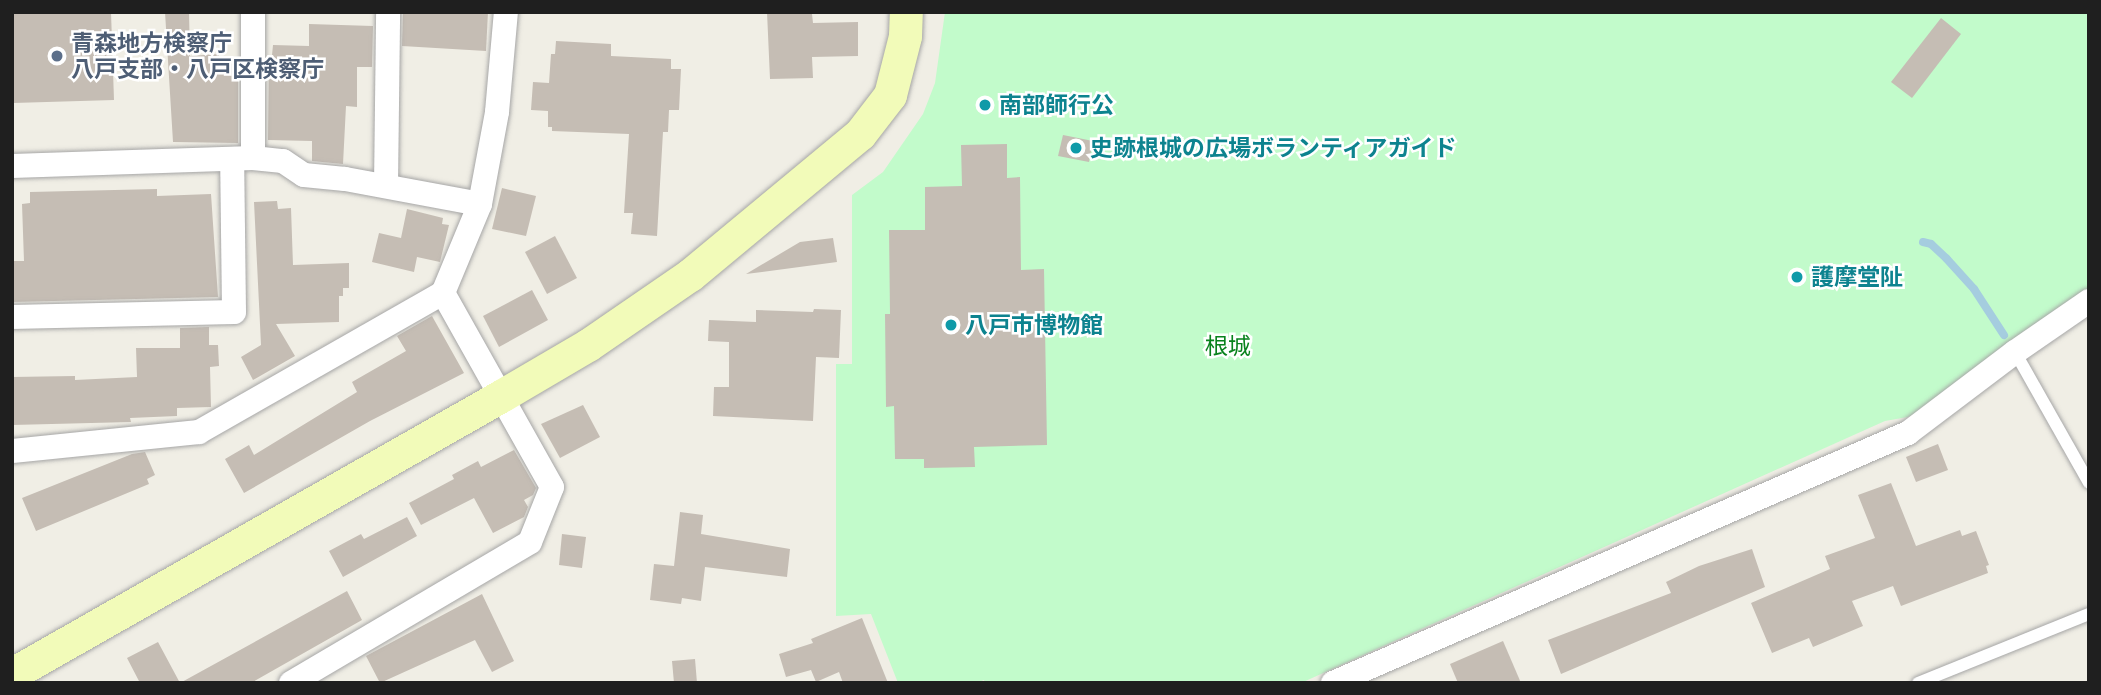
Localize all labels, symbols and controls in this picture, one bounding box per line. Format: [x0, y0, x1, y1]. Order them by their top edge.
place label: 青森地方検察庁 八戸支部・八戸区検察庁 [71, 29, 324, 83]
marker: 青森地方検察庁 八戸支部・八戸区検察庁 [49, 48, 65, 64]
place label: 南部師行公 [999, 91, 1114, 119]
marker: 南部師行公 [977, 97, 993, 113]
place label: 史跡根城の広場ボランティアガイド [1090, 134, 1458, 162]
marker: 史跡根城の広場ボランティアガイド [1068, 140, 1084, 156]
place label: 護摩堂阯 [1811, 263, 1903, 291]
marker: 護摩堂阯 [1789, 269, 1805, 285]
place label: 八戸市博物館 [965, 311, 1103, 339]
marker: 八戸市博物館 [943, 317, 959, 333]
park label: 根城 [1205, 332, 1251, 360]

